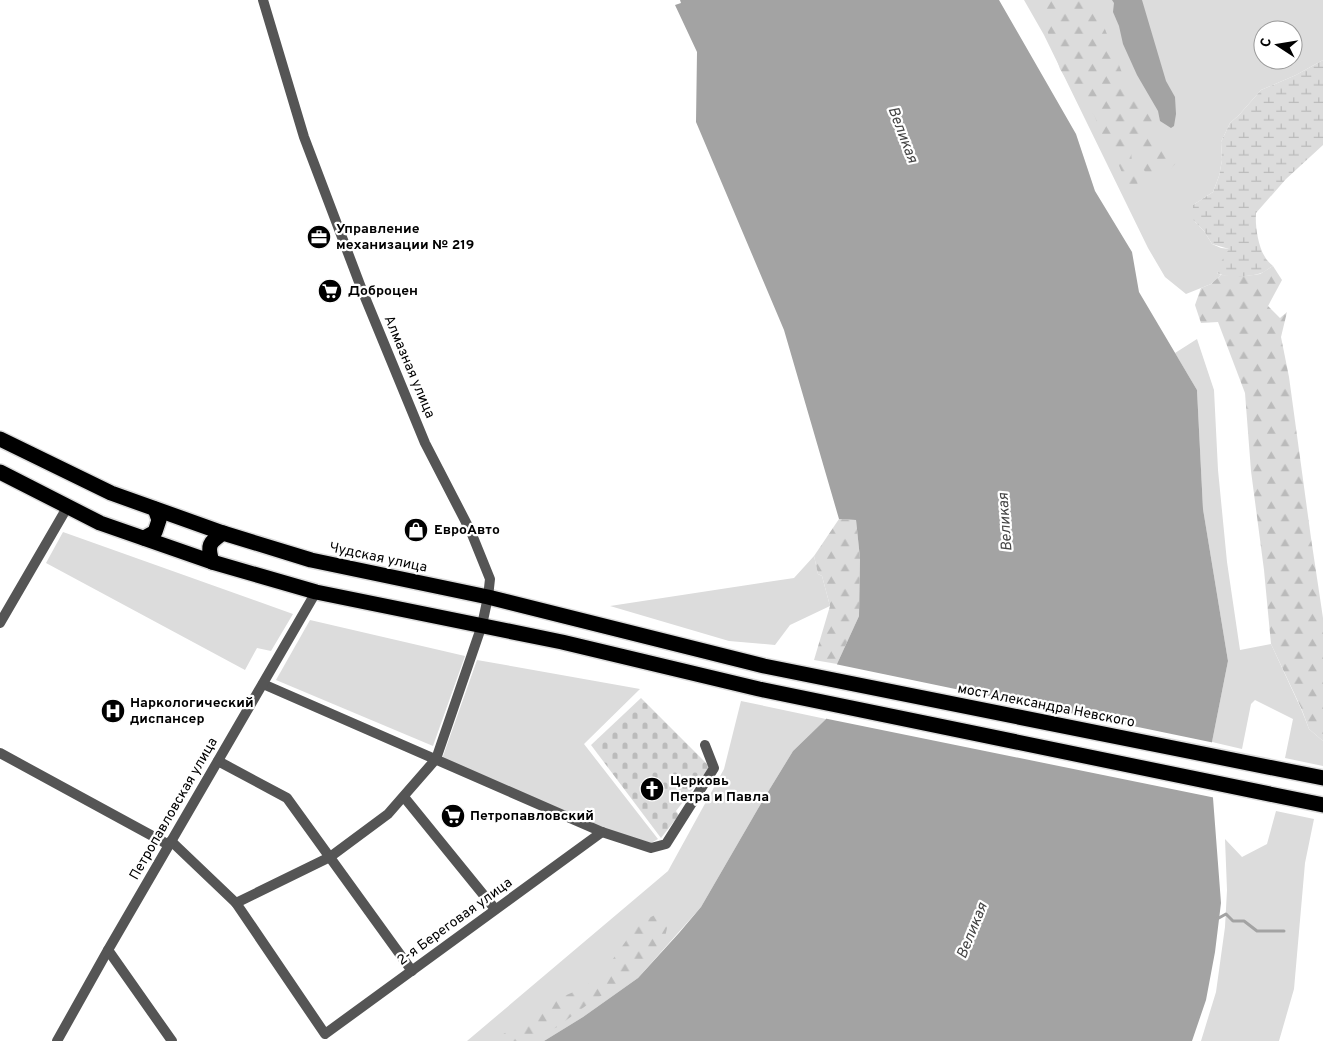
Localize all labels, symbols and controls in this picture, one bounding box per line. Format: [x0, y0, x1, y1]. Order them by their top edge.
north arrow [1253, 20, 1303, 70]
text: С [1258, 36, 1276, 49]
water label: Великая [883, 104, 921, 166]
place label: Управление механизации № 219 [336, 221, 474, 254]
office icon: Управление механизации № 219 [306, 224, 332, 250]
supermarket icon: Доброцен [317, 278, 343, 304]
place label: Доброцен [348, 283, 418, 300]
street label: Алмазная улица [380, 313, 438, 421]
water label: Великая [994, 492, 1018, 552]
shop icon: ЕвроАвто [403, 517, 429, 543]
place label: ЕвроАвто [434, 522, 500, 539]
street label: Чудская улица [327, 539, 429, 577]
street label: мост Александра Невского [956, 680, 1136, 732]
place label: Наркологический диспансер [130, 695, 254, 728]
hospital icon: Наркологический диспансер [100, 698, 126, 724]
street label: Петропавловская улица [126, 735, 222, 883]
place label: Церковь Петра и Павла [670, 773, 769, 806]
church icon: Церковь Петра и Павла [639, 776, 665, 802]
supermarket icon: Петропавловский [440, 803, 466, 829]
place label: Петропавловский [470, 808, 594, 825]
street label: 2-я Береговая улица [394, 875, 516, 969]
water label: Великая [953, 900, 993, 962]

